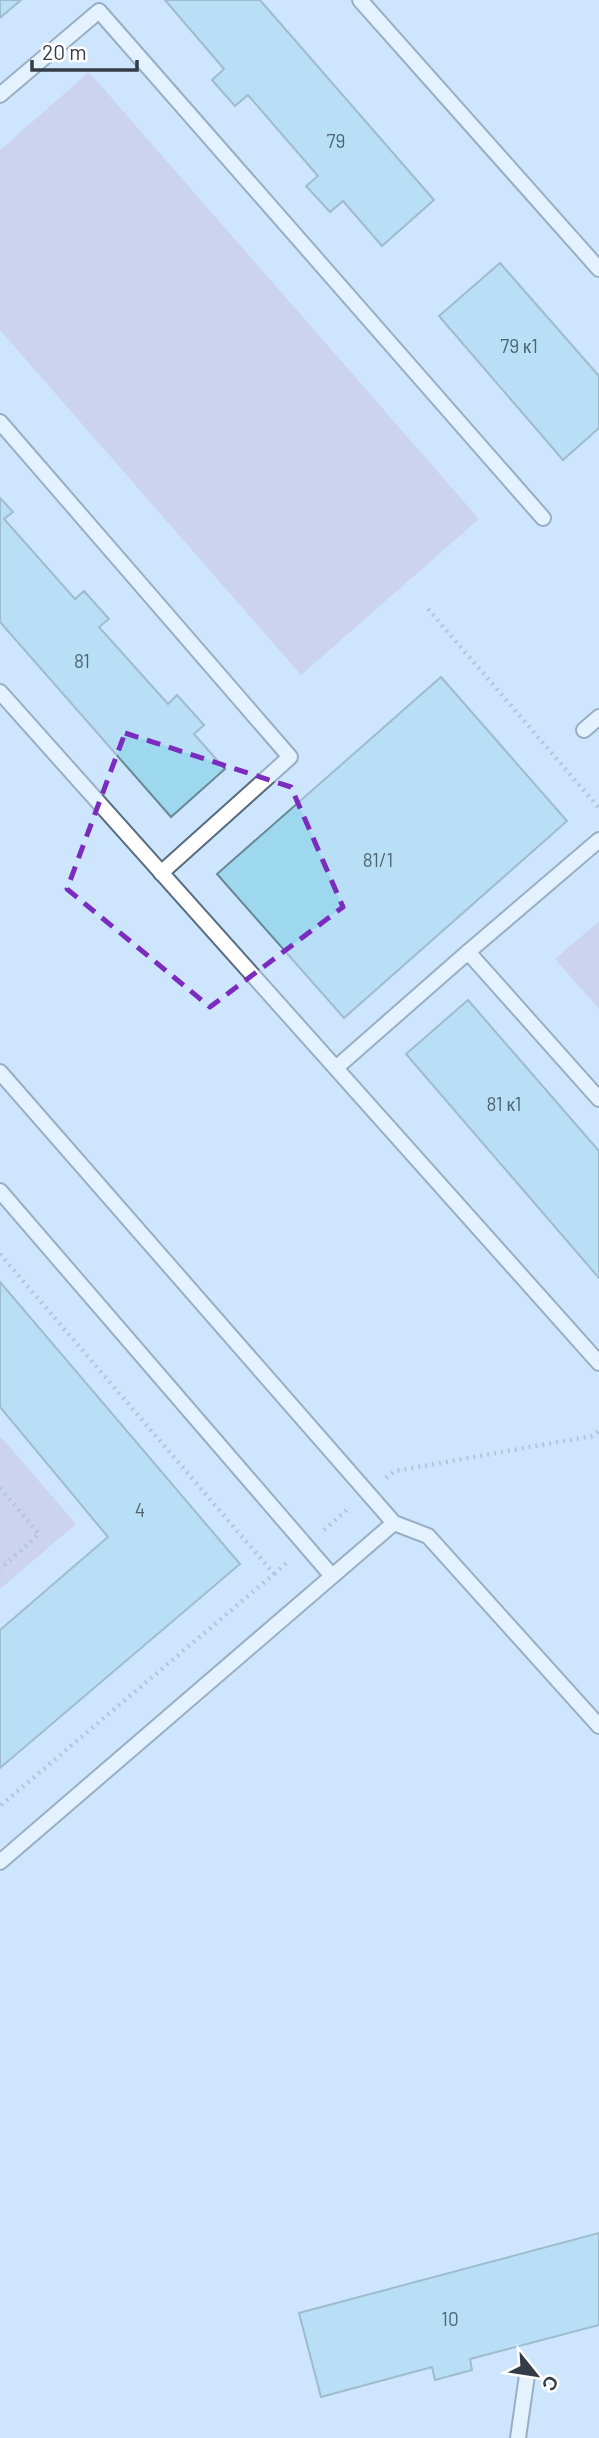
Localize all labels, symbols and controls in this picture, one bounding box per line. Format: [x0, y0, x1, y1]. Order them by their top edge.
scale bar [32, 28, 136, 72]
text: 20 m [42, 39, 87, 64]
house number: 79 [327, 129, 345, 152]
house number: 79 к1 [500, 334, 538, 357]
house number: 81 [74, 649, 90, 672]
house number: 81/1 [363, 848, 393, 871]
house number: 81 к1 [487, 1092, 521, 1115]
house number: 4 [135, 1498, 145, 1521]
house number: 10 [441, 2307, 459, 2330]
north arrow [501, 2340, 571, 2410]
text: С [538, 2372, 565, 2396]

